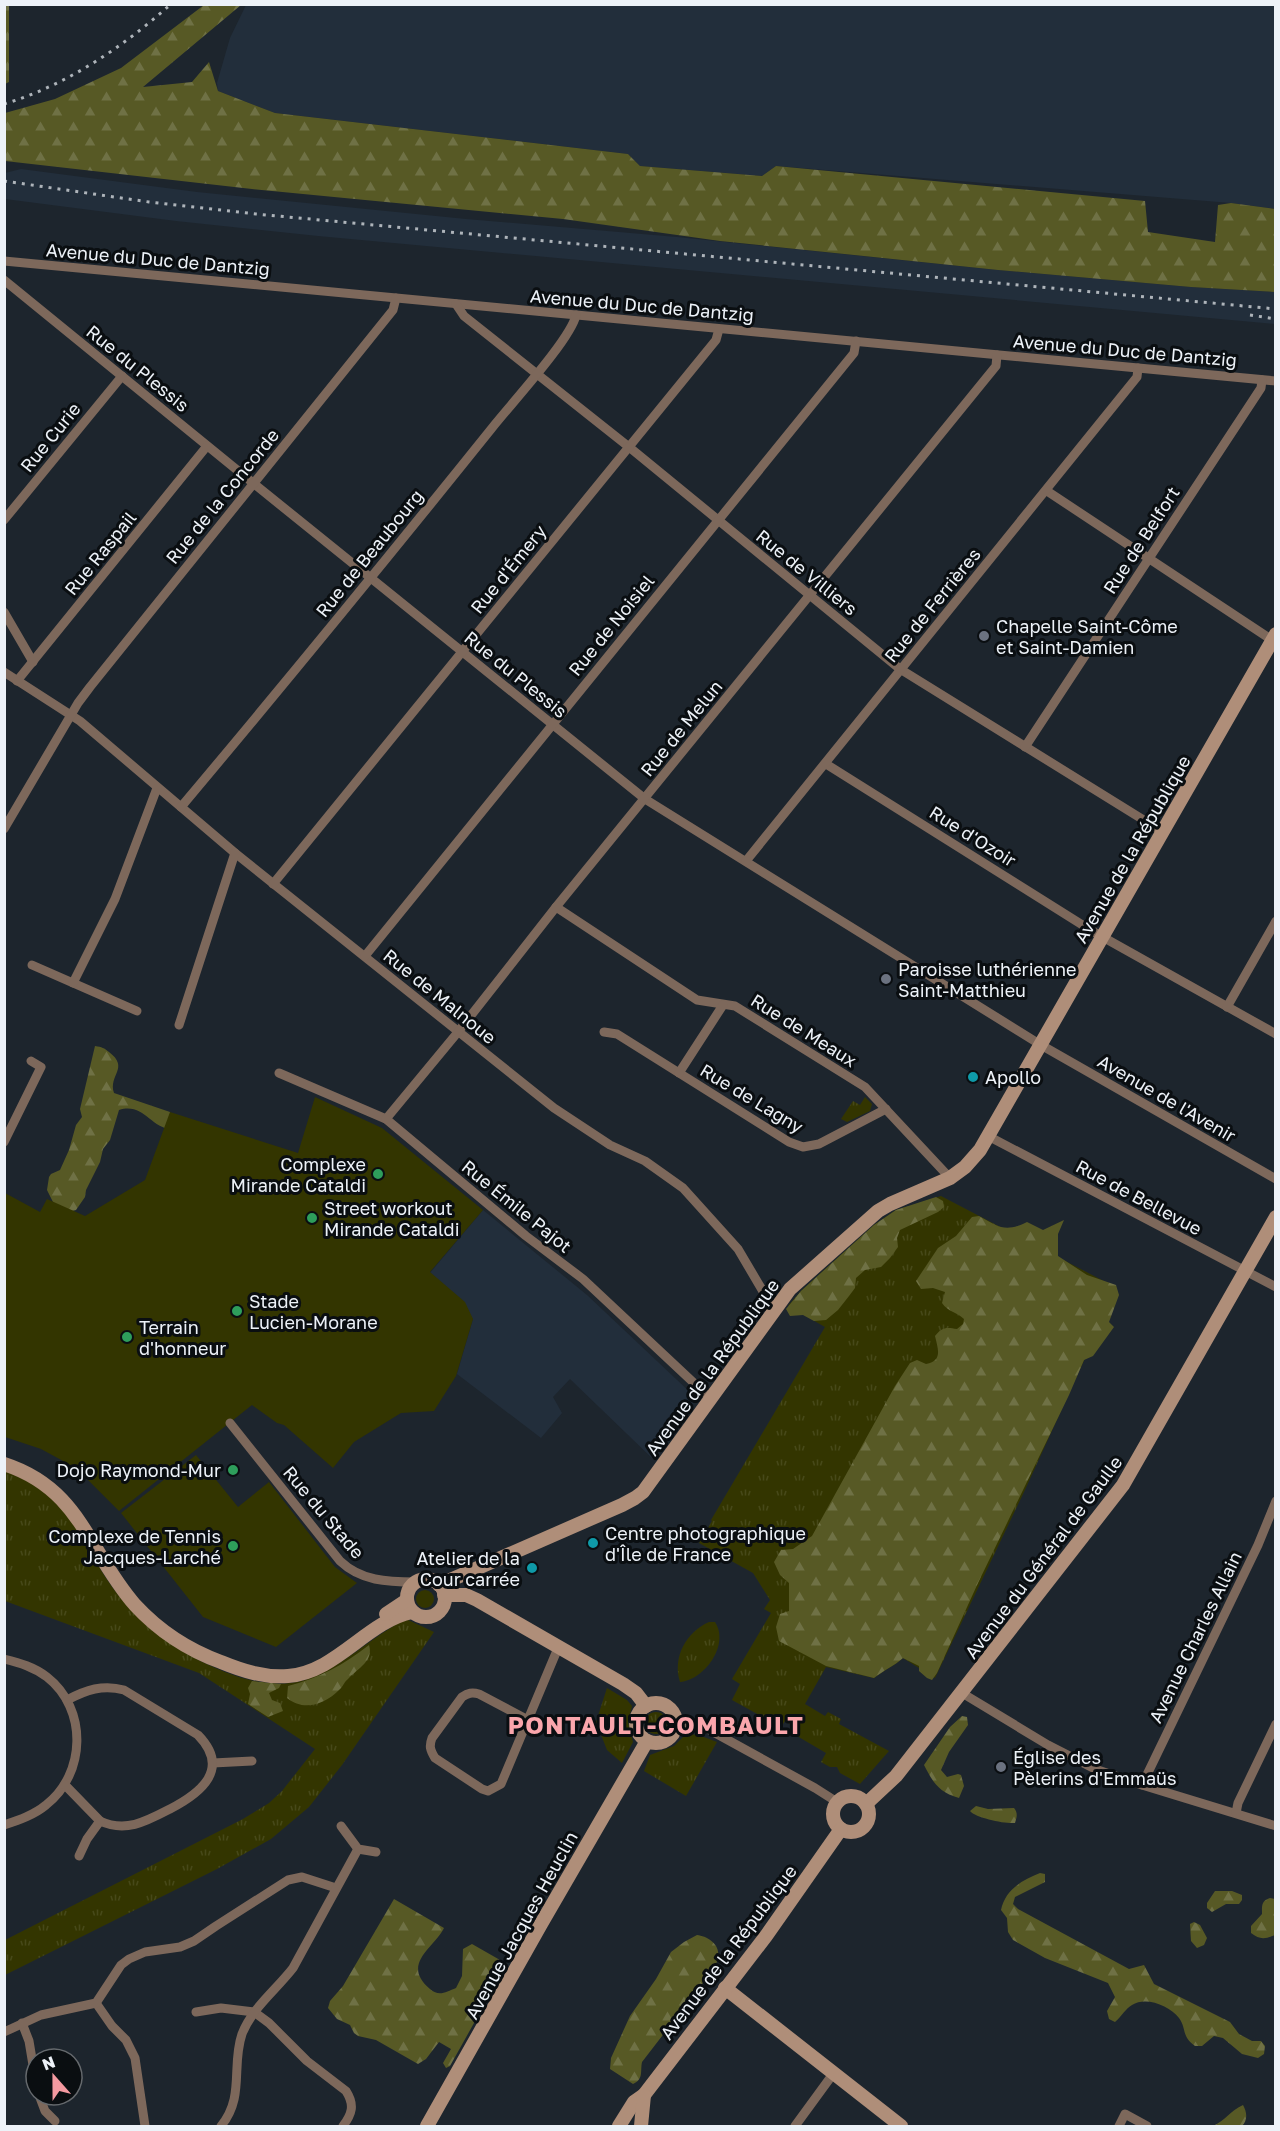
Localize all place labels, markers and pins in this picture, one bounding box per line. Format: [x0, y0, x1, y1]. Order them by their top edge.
place label: Chapelle Saint-Côme et Saint-Damien [996, 615, 1178, 658]
marker: Chapelle Saint-Côme et Saint-Damien [977, 629, 991, 643]
place label: Paroisse luthérienne Saint-Matthieu [898, 958, 1077, 1001]
marker: Paroisse luthérienne Saint-Matthieu [879, 972, 893, 986]
place label: Apollo [985, 1066, 1041, 1088]
marker: Apollo [966, 1070, 980, 1084]
place label: Complexe Mirande Cataldi [231, 1153, 366, 1196]
marker: Complexe Mirande Cataldi [371, 1167, 385, 1181]
place label: Street workout Mirande Cataldi [324, 1197, 459, 1240]
marker: Street workout Mirande Cataldi [305, 1211, 319, 1225]
place label: Stade Lucien-Morane [249, 1290, 378, 1333]
marker: Stade Lucien-Morane [230, 1304, 244, 1318]
place label: Terrain d'honneur [139, 1316, 226, 1359]
marker: Terrain d'honneur [120, 1330, 134, 1344]
place label: Dojo Raymond-Mur [56, 1459, 221, 1481]
marker: Dojo Raymond-Mur [226, 1463, 240, 1477]
place label: Centre photographique d'Île de France [605, 1522, 806, 1565]
place label: Complexe de Tennis Jacques-Larché [48, 1525, 221, 1568]
marker: Centre photographique d'Île de France [586, 1536, 600, 1550]
marker: Complexe de Tennis Jacques-Larché [226, 1539, 240, 1553]
place label: Atelier de la Cour carrée [417, 1547, 520, 1590]
marker: Atelier de la Cour carrée [525, 1561, 539, 1575]
place label: Église des Pèlerins d'Emmaüs [1013, 1746, 1177, 1789]
marker: Église des Pèlerins d'Emmaüs [994, 1760, 1008, 1774]

